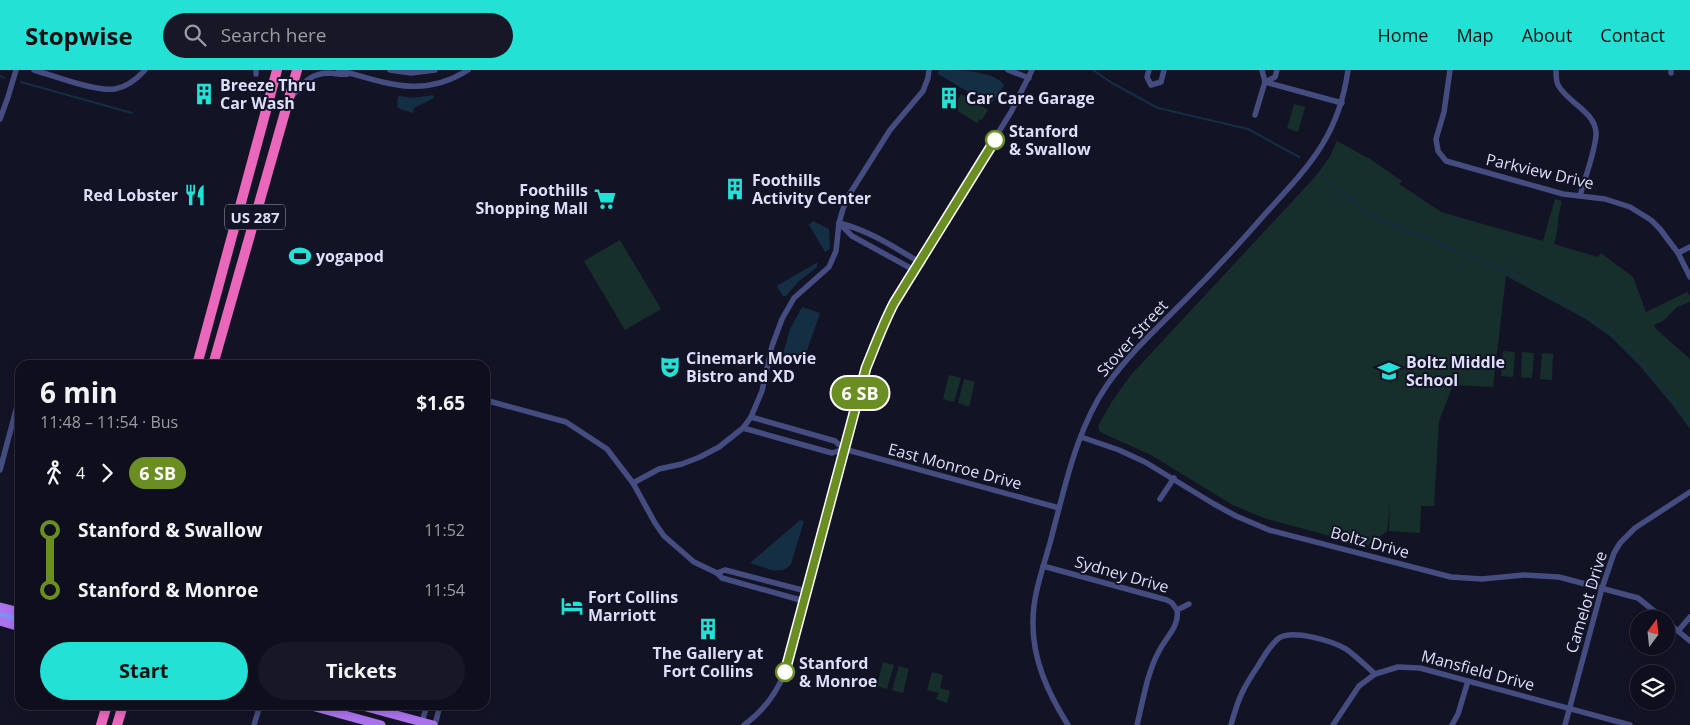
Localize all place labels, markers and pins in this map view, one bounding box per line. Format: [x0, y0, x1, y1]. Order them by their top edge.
place label: Breeze Thru Car Wash [220, 74, 316, 114]
building icon: Breeze Thru Car Wash [191, 81, 217, 107]
building icon: Car Care Garage [936, 85, 962, 111]
place label: Car Care Garage [966, 87, 1095, 109]
place label: Stanford & Swallow [1009, 120, 1091, 160]
marker: Stanford & Swallow [985, 130, 1005, 150]
place label: Foothills Activity Center [752, 169, 871, 209]
building icon: Foothills Activity Center [722, 176, 748, 202]
place label: Foothills Shopping Mall [475, 179, 588, 219]
restaurant icon: Red Lobster [182, 182, 208, 208]
place label: Red Lobster [83, 184, 178, 206]
supermarket icon: Foothills Shopping Mall [592, 186, 618, 212]
sports icon: yogapod [287, 243, 313, 269]
place label: yogapod [316, 245, 384, 267]
place label: Cinemark Movie Bistro and XD [686, 347, 816, 387]
place label: Boltz Middle School [1406, 351, 1505, 391]
theatre icon: Cinemark Movie Bistro and XD [657, 354, 683, 380]
school or university icon: Boltz Middle School [1376, 358, 1402, 384]
place label: Fort Collins Marriott [588, 586, 678, 626]
hotel icon: Fort Collins Marriott [559, 593, 585, 619]
building icon: The Gallery at Fort Collins [695, 616, 721, 642]
place label: The Gallery at Fort Collins [653, 642, 764, 682]
place label: Stanford & Monroe [799, 652, 877, 692]
marker: Stanford & Monroe [775, 662, 795, 682]

